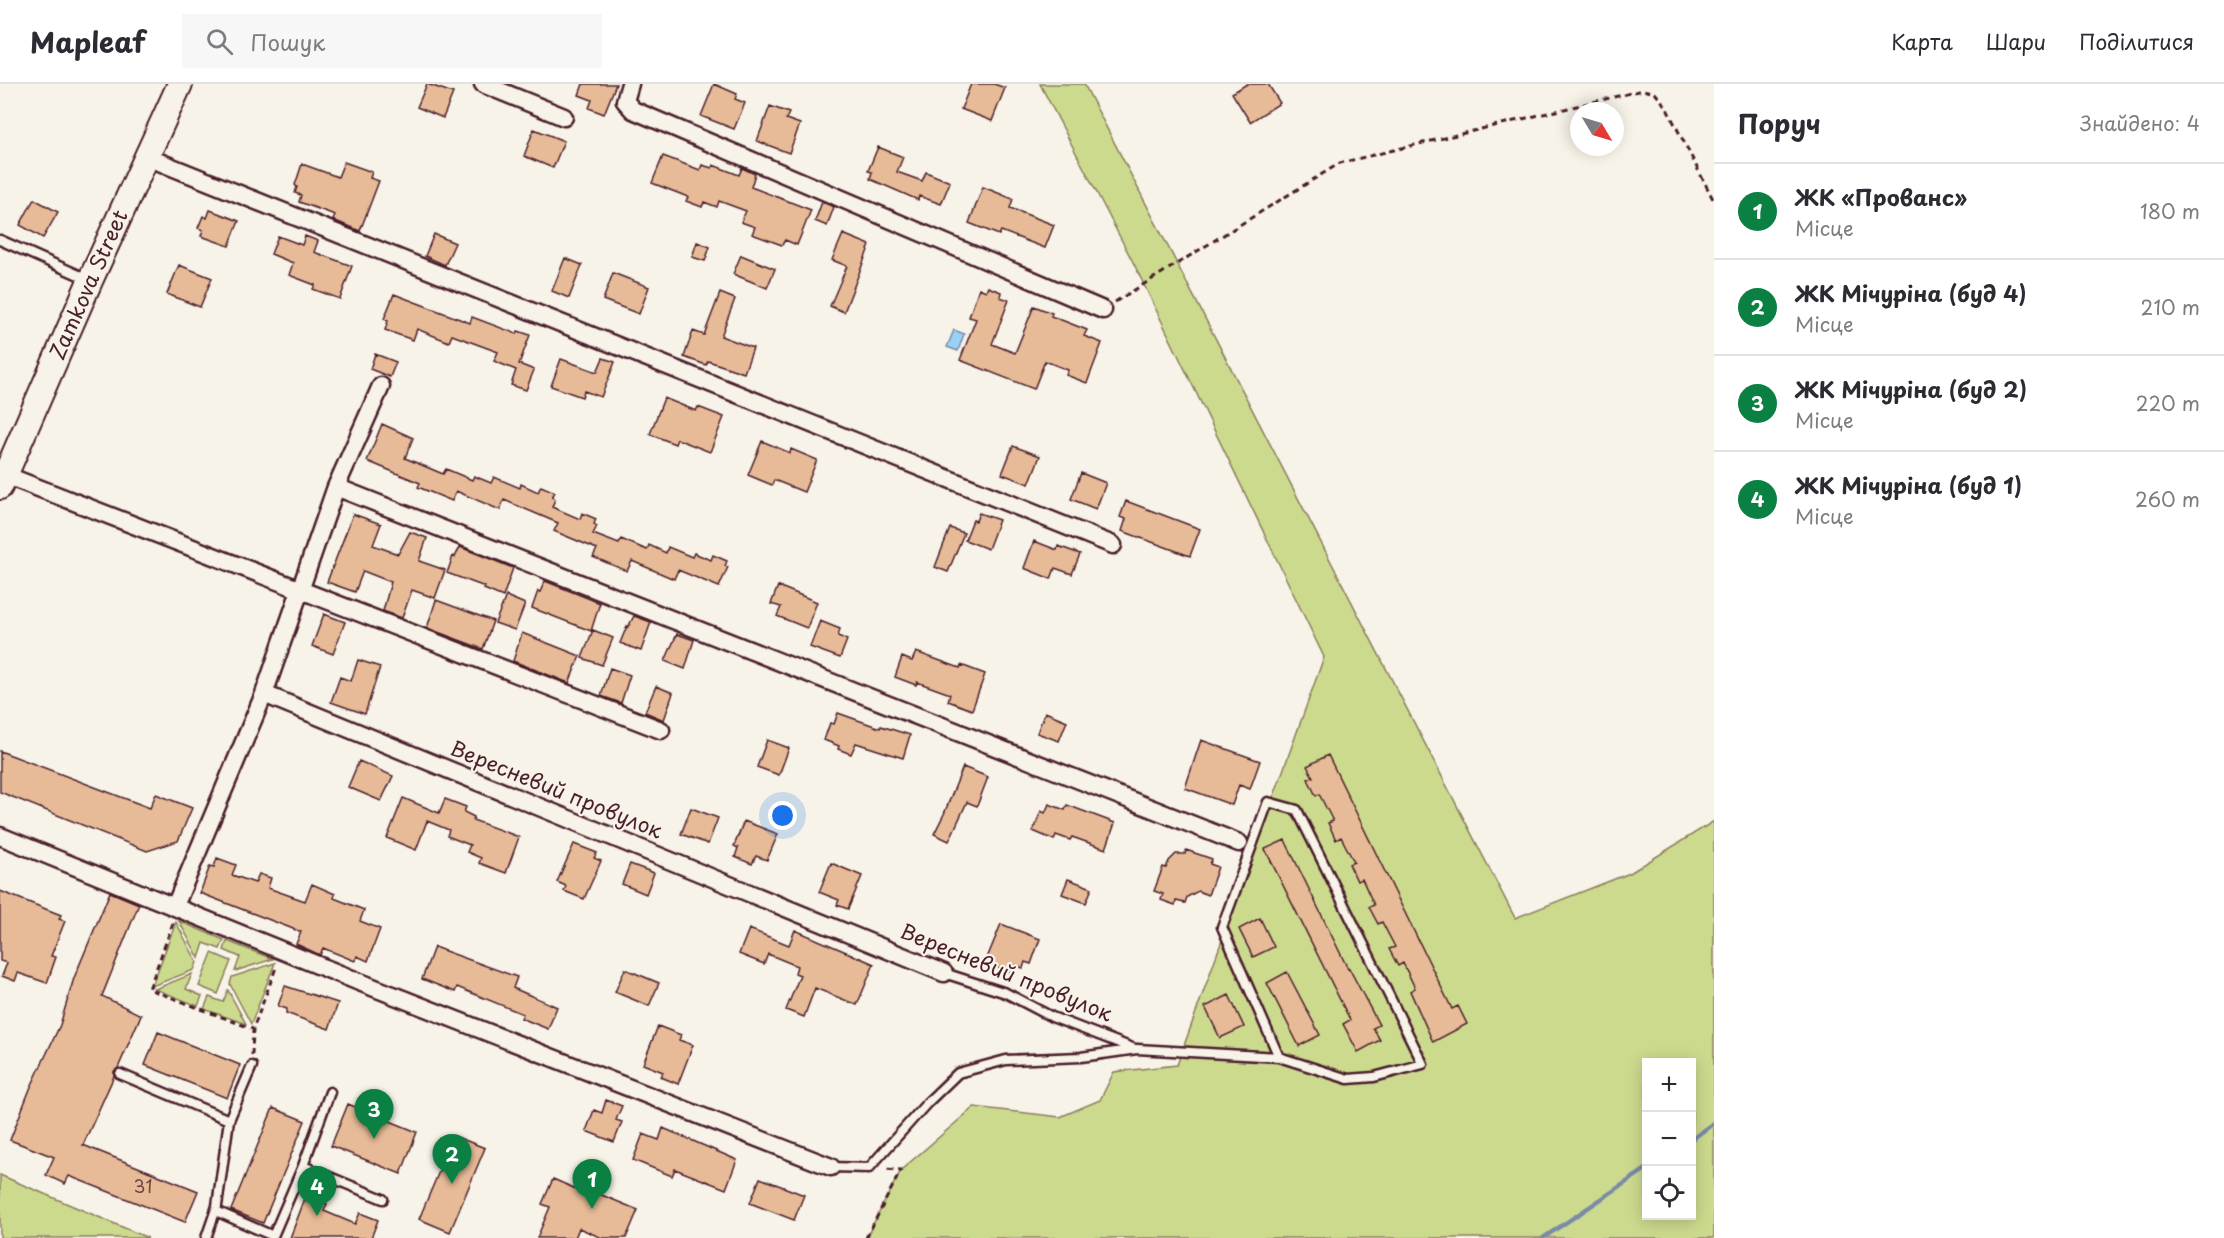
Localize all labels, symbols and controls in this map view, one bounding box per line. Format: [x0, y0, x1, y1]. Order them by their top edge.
search box [182, 14, 602, 68]
text: Mapleaf [30, 20, 146, 63]
icon: search [203, 25, 236, 58]
text: Пошук [251, 25, 325, 58]
text: Карта [1891, 25, 1953, 57]
text: Шари [1986, 25, 2046, 57]
text: Поділитися [2079, 25, 2194, 57]
north arrow [1570, 102, 1624, 156]
text: Поруч [1738, 104, 1821, 143]
text: Знайдено: 4 [2080, 108, 2200, 138]
text: ЖК «Прованс» [1795, 180, 1967, 213]
text: 1 [1753, 196, 1762, 226]
text: 180 m [2140, 196, 2200, 226]
street label: Zamkova Street [40, 204, 135, 364]
text: Місце [1795, 213, 1854, 243]
text: ЖК Мічуріна (буд 4) [1795, 276, 2027, 309]
text: 2 [1750, 292, 1765, 322]
text: 210 m [2141, 292, 2200, 322]
text: Місце [1795, 309, 1854, 339]
text: ЖК Мічуріна (буд 2) [1795, 372, 2027, 405]
text: 3 [1751, 388, 1764, 418]
text: 220 m [2136, 388, 2200, 418]
text: Місце [1795, 405, 1854, 435]
text: ЖК Мічуріна (буд 1) [1795, 468, 2022, 501]
text: 4 [1751, 484, 1764, 514]
text: 260 m [2135, 484, 2200, 514]
text: Місце [1795, 501, 1854, 531]
street label: Вересневий провулок [446, 731, 668, 846]
your location [768, 801, 797, 830]
street label: Вересневий провулок [896, 914, 1118, 1029]
map controls [1642, 1058, 1696, 1220]
button: + [1642, 1058, 1696, 1112]
pin: 3 [354, 1090, 394, 1139]
button: − [1642, 1112, 1696, 1166]
pin: 2 [432, 1134, 472, 1184]
pin: 1 [572, 1160, 612, 1209]
pin: 4 [298, 1166, 336, 1216]
button: locate [1642, 1166, 1696, 1220]
house number: 31 [134, 1172, 152, 1199]

